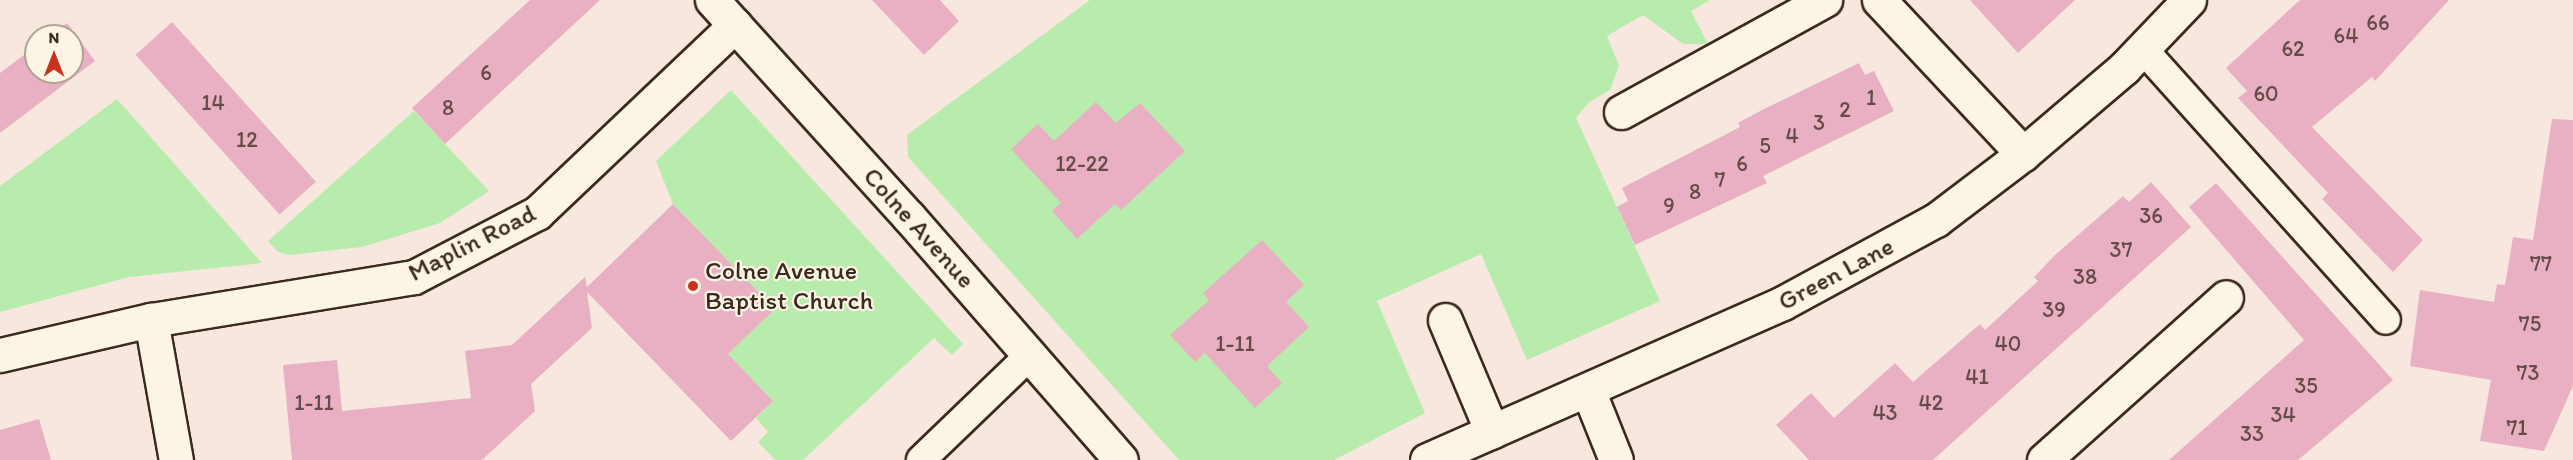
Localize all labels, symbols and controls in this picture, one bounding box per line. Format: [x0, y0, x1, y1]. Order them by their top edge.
house number: 66 [2366, 10, 2390, 36]
house number: 64 [2334, 23, 2358, 49]
north arrow [24, 24, 84, 84]
text: N [49, 28, 59, 47]
house number: 62 [2281, 36, 2305, 62]
house number: 6 [480, 60, 492, 86]
house number: 60 [2253, 81, 2279, 107]
house number: 1 [1866, 85, 1876, 111]
house number: 14 [201, 90, 225, 116]
house number: 8 [442, 95, 454, 121]
house number: 2 [1839, 97, 1851, 123]
house number: 3 [1813, 110, 1825, 136]
house number: 4 [1785, 123, 1799, 149]
house number: 12 [236, 127, 258, 153]
house number: 5 [1759, 133, 1771, 159]
house number: 12-22 [1055, 151, 1109, 177]
house number: 6 [1736, 151, 1748, 177]
street label: Colne Avenue [857, 162, 981, 294]
house number: 7 [1715, 167, 1725, 193]
house number: 8 [1689, 179, 1701, 205]
house number: 9 [1663, 193, 1675, 219]
street label: Maplin Road [403, 198, 541, 288]
house number: 36 [2139, 203, 2163, 229]
street label: Green Lane [1773, 231, 1899, 317]
house number: 37 [2110, 237, 2132, 263]
house number: 77 [2530, 251, 2552, 277]
place label: Colne Avenue Baptist Church [705, 255, 874, 316]
house number: 38 [2073, 264, 2097, 290]
marker: Colne Avenue Baptist Church [686, 279, 700, 293]
house number: 39 [2042, 297, 2066, 323]
house number: 75 [2519, 311, 2541, 337]
house number: 1-11 [1215, 331, 1255, 357]
house number: 40 [1995, 331, 2021, 357]
house number: 73 [2517, 360, 2539, 386]
house number: 41 [1965, 364, 1989, 390]
house number: 35 [2294, 373, 2318, 399]
house number: 1-11 [294, 390, 334, 416]
house number: 42 [1919, 390, 1943, 416]
house number: 43 [1872, 400, 1898, 426]
house number: 34 [2270, 402, 2296, 428]
house number: 71 [2506, 415, 2528, 441]
house number: 33 [2240, 421, 2264, 447]

